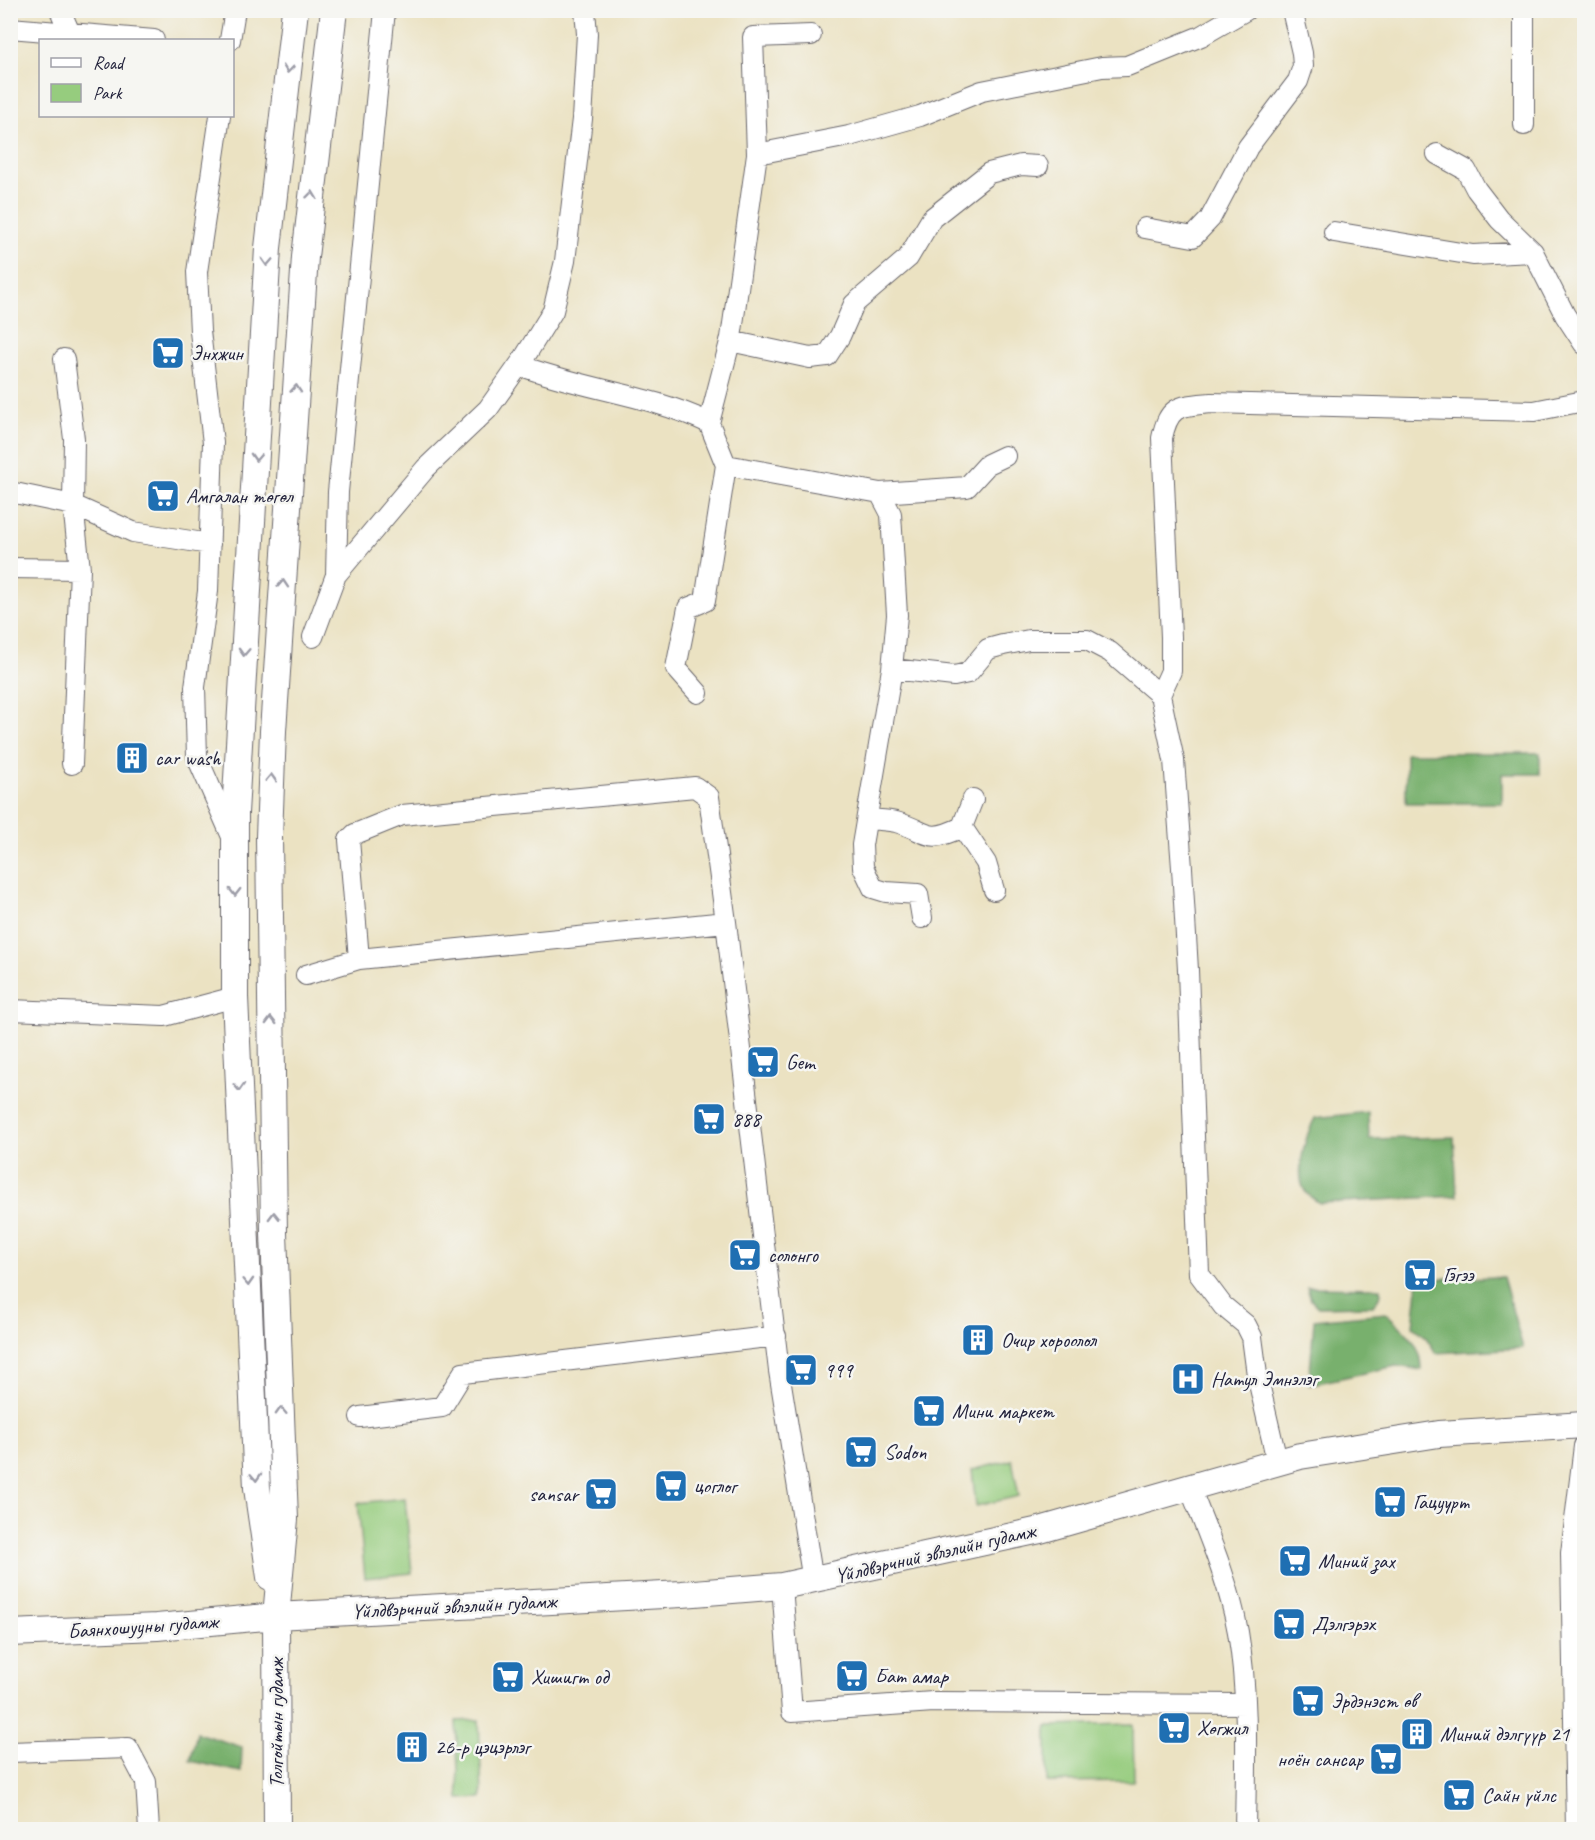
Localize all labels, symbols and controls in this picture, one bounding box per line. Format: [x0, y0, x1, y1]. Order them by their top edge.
legend [39, 39, 234, 117]
text: Road [93, 52, 126, 74]
one-way arrow [283, 64, 295, 73]
text: Park [93, 82, 123, 104]
one-way arrow [306, 190, 318, 199]
one-way arrow [261, 258, 274, 267]
supermarket icon: Энхжин [150, 335, 186, 371]
place label: Энхжин [191, 340, 244, 366]
one-way arrow [290, 385, 303, 394]
one-way arrow [249, 453, 262, 462]
supermarket icon: Амгалан төгөл [145, 478, 181, 514]
place label: Амгалан төгөл [186, 483, 294, 509]
one-way arrow [276, 579, 289, 588]
one-way arrow [238, 647, 251, 656]
building icon: car wash [114, 740, 150, 776]
place label: car wash [155, 745, 222, 771]
one-way arrow [265, 774, 278, 783]
one-way arrow [229, 888, 241, 897]
one-way arrow [264, 1016, 277, 1025]
supermarket icon: Gem [745, 1044, 781, 1080]
place label: Gem [786, 1049, 817, 1075]
one-way arrow [233, 1083, 245, 1092]
supermarket icon: 888 [691, 1101, 727, 1137]
place label: 888 [732, 1106, 763, 1132]
one-way arrow [267, 1211, 280, 1220]
supermarket icon: солонго [727, 1237, 763, 1273]
place label: солонго [768, 1242, 819, 1268]
supermarket icon: Гэгээ [1402, 1257, 1438, 1293]
place label: Гэгээ [1443, 1262, 1475, 1288]
one-way arrow [241, 1277, 254, 1286]
building icon: Очир хороолол [960, 1322, 996, 1358]
place label: Очир хороолол [1001, 1327, 1098, 1353]
supermarket icon: 999 [783, 1352, 819, 1388]
place label: 999 [824, 1357, 854, 1383]
hospital icon: Натул Эмнэлэг [1170, 1361, 1206, 1397]
place label: Натул Эмнэлэг [1211, 1366, 1320, 1392]
supermarket icon: Мини маркет [911, 1393, 947, 1429]
place label: Мини маркет [952, 1398, 1055, 1424]
one-way arrow [274, 1406, 287, 1415]
supermarket icon: Sodon [843, 1434, 879, 1470]
place label: Sodon [884, 1439, 927, 1465]
supermarket icon: цоглог [653, 1468, 689, 1504]
one-way arrow [250, 1472, 263, 1481]
place label: цоглог [694, 1473, 739, 1499]
supermarket icon: sansar [583, 1476, 619, 1512]
place label: sansar [529, 1481, 580, 1507]
supermarket icon: Гацуурт [1372, 1484, 1408, 1520]
place label: Гацуурт [1413, 1489, 1471, 1515]
street label: Үйлдвэрчний эвлэлийн гудамж [832, 1517, 1040, 1589]
supermarket icon: Миний зах [1277, 1543, 1313, 1579]
place label: Миний зах [1318, 1548, 1396, 1575]
street label: Үйлдвэрчний эвлэлийн гудамж [351, 1588, 559, 1624]
supermarket icon: Дэлгэрэх [1271, 1606, 1307, 1642]
street label: Баянхошууны гудамж [67, 1608, 221, 1644]
place label: Дэлгэрэх [1312, 1611, 1377, 1637]
street label: Толгойтын гудамж [263, 1656, 289, 1788]
supermarket icon: Бат амар [834, 1658, 870, 1694]
supermarket icon: Хишигт од [490, 1659, 526, 1695]
place label: Бат амар [875, 1663, 950, 1689]
place label: Хишигт од [531, 1664, 611, 1690]
supermarket icon: Эрдэнэст өв [1290, 1683, 1326, 1719]
place label: Эрдэнэст өв [1331, 1688, 1421, 1714]
supermarket icon: Хөгжил [1156, 1710, 1192, 1746]
place label: Хөгжил [1197, 1715, 1249, 1741]
building icon: Миний дэлгүүр 21 [1399, 1716, 1435, 1752]
place label: Миний дэлгүүр 21 [1440, 1721, 1571, 1747]
building icon: 26-р цэцэрлэг [394, 1729, 430, 1765]
place label: 26-р цэцэрлэг [435, 1734, 533, 1760]
supermarket icon: ноён сансар [1368, 1741, 1404, 1777]
place label: ноён сансар [1277, 1746, 1364, 1772]
supermarket icon: Сайн үйлс [1441, 1777, 1477, 1813]
place label: Сайн үйлс [1482, 1782, 1557, 1808]

